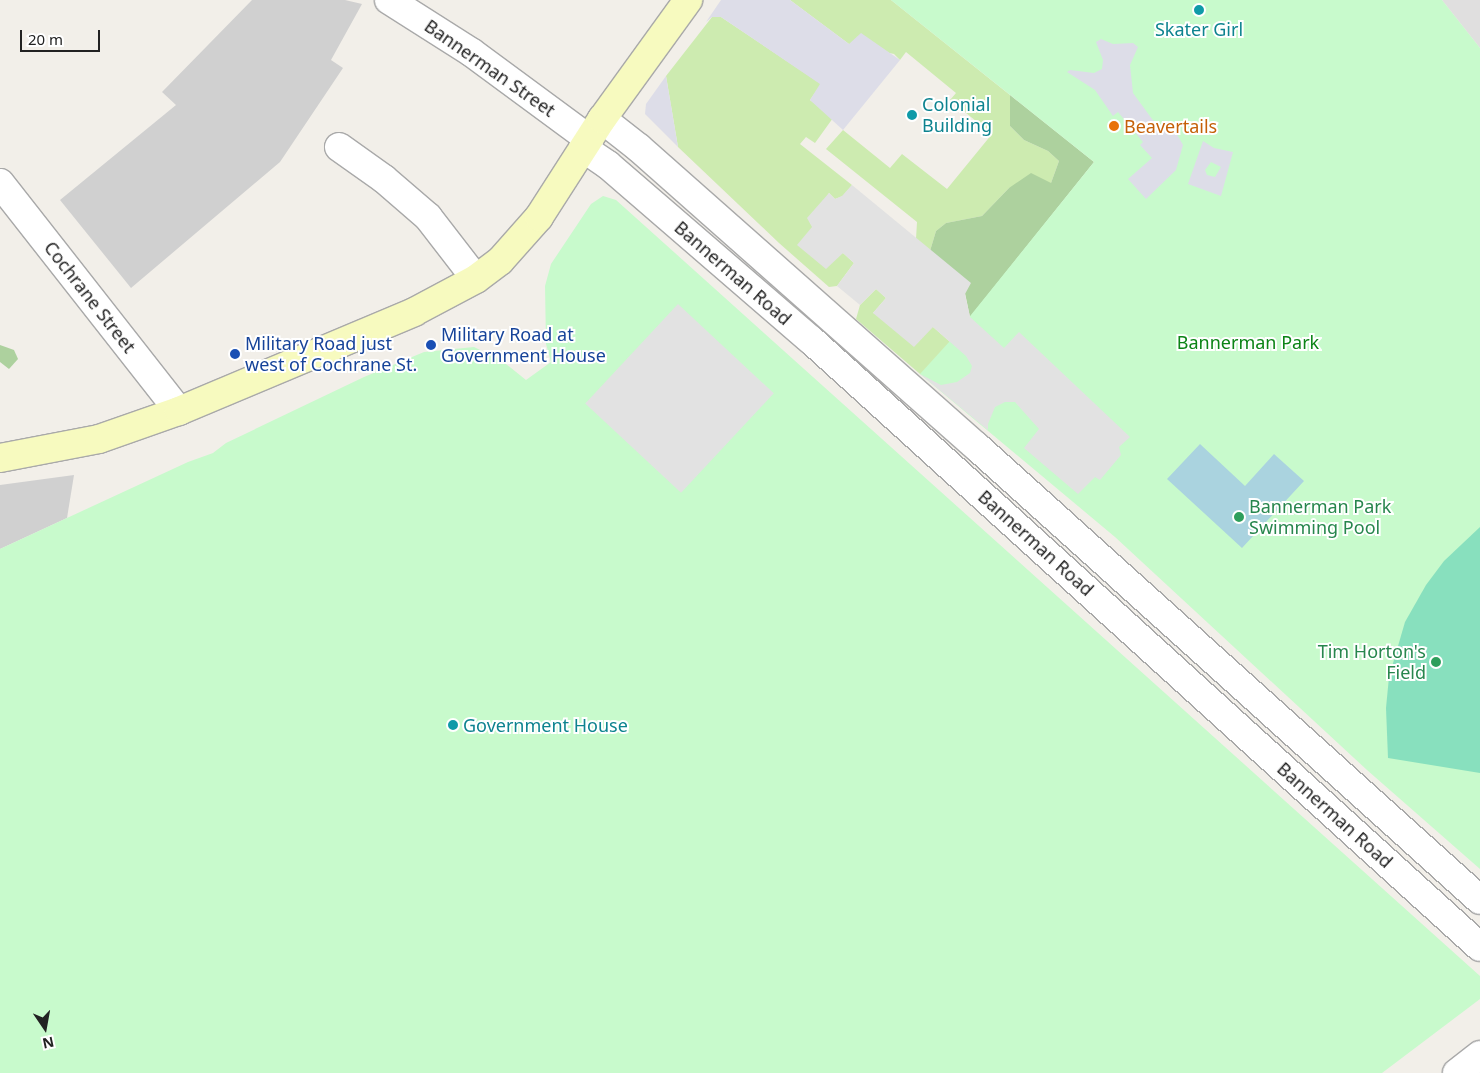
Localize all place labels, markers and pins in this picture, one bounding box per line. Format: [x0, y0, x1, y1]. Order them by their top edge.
marker: Skater Girl [1193, 4, 1205, 16]
place label: Skater Girl [1155, 18, 1243, 40]
place label: Colonial Building [922, 94, 992, 136]
marker: Colonial Building [906, 109, 918, 121]
place label: Beavertails [1124, 115, 1217, 137]
marker: Beavertails [1108, 120, 1120, 132]
place label: Military Road at Government House [441, 324, 606, 366]
place label: Military Road just west of Cochrane St. [245, 333, 417, 376]
marker: Military Road at Government House [425, 339, 437, 351]
marker: Military Road just west of Cochrane St. [229, 348, 241, 360]
place label: Bannerman Park Swimming Pool [1249, 496, 1391, 538]
marker: Bannerman Park Swimming Pool [1233, 511, 1245, 523]
place label: Tim Horton's Field [1318, 641, 1426, 684]
marker: Tim Horton's Field [1430, 656, 1442, 668]
place label: Government House [463, 714, 628, 736]
marker: Government House [447, 719, 459, 731]

